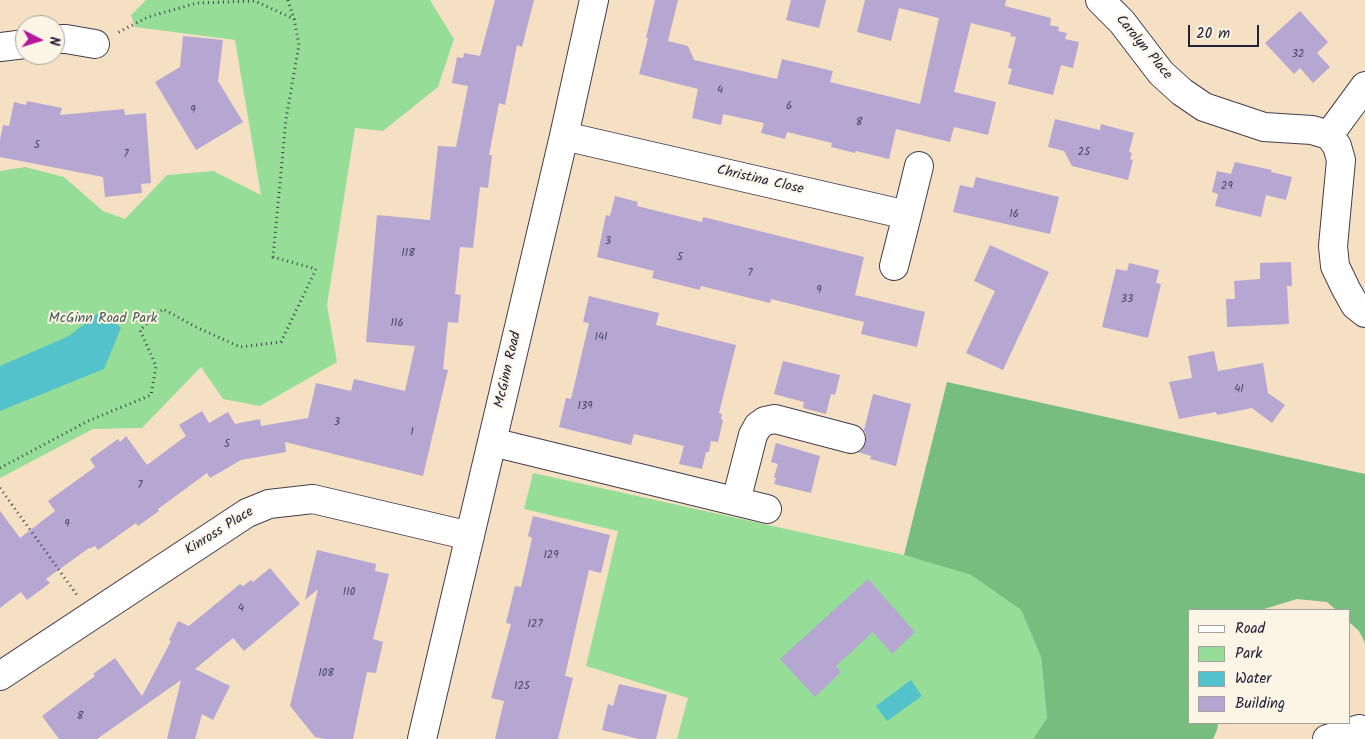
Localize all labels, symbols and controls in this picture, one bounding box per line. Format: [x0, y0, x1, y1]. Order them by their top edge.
street label: Carolyn Place [1111, 12, 1175, 84]
north arrow [15, 15, 65, 65]
scale bar [1190, 15, 1261, 47]
text: 20 m [1196, 22, 1230, 46]
text: N [43, 36, 65, 47]
house number: 32 [1292, 48, 1304, 62]
house number: 4 [717, 84, 723, 98]
house number: 6 [786, 100, 792, 114]
house number: 9 [190, 104, 196, 118]
house number: 8 [856, 116, 862, 130]
house number: 5 [34, 139, 40, 153]
house number: 25 [1078, 146, 1090, 160]
house number: 7 [123, 148, 129, 162]
street label: Christina Close [715, 163, 805, 199]
house number: 29 [1221, 180, 1233, 194]
house number: 16 [1009, 208, 1019, 222]
house number: 3 [605, 235, 611, 249]
house number: 118 [401, 247, 415, 261]
house number: 5 [677, 251, 683, 265]
house number: 7 [747, 267, 753, 281]
house number: 9 [816, 284, 822, 298]
house number: 33 [1121, 293, 1133, 307]
park label: McGinn Road Park [49, 312, 157, 328]
house number: 116 [390, 317, 404, 331]
street label: McGinn Road [492, 330, 526, 410]
house number: 141 [595, 331, 607, 345]
house number: 41 [1234, 383, 1244, 397]
house number: 139 [577, 400, 593, 414]
house number: 3 [334, 416, 340, 430]
house number: 1 [410, 426, 414, 440]
house number: 5 [224, 438, 230, 452]
house number: 7 [137, 479, 143, 493]
street label: Kinross Place [183, 504, 257, 560]
house number: 9 [64, 518, 70, 532]
house number: 129 [543, 549, 559, 563]
house number: 110 [343, 586, 355, 600]
house number: 4 [238, 602, 244, 616]
legend [1188, 609, 1350, 724]
text: Road [1235, 617, 1265, 641]
house number: 127 [528, 618, 542, 632]
text: Park [1235, 642, 1262, 666]
house number: 108 [318, 667, 334, 681]
text: Water [1235, 667, 1271, 691]
house number: 125 [514, 680, 530, 694]
text: Building [1235, 692, 1285, 716]
house number: 8 [77, 710, 83, 724]

